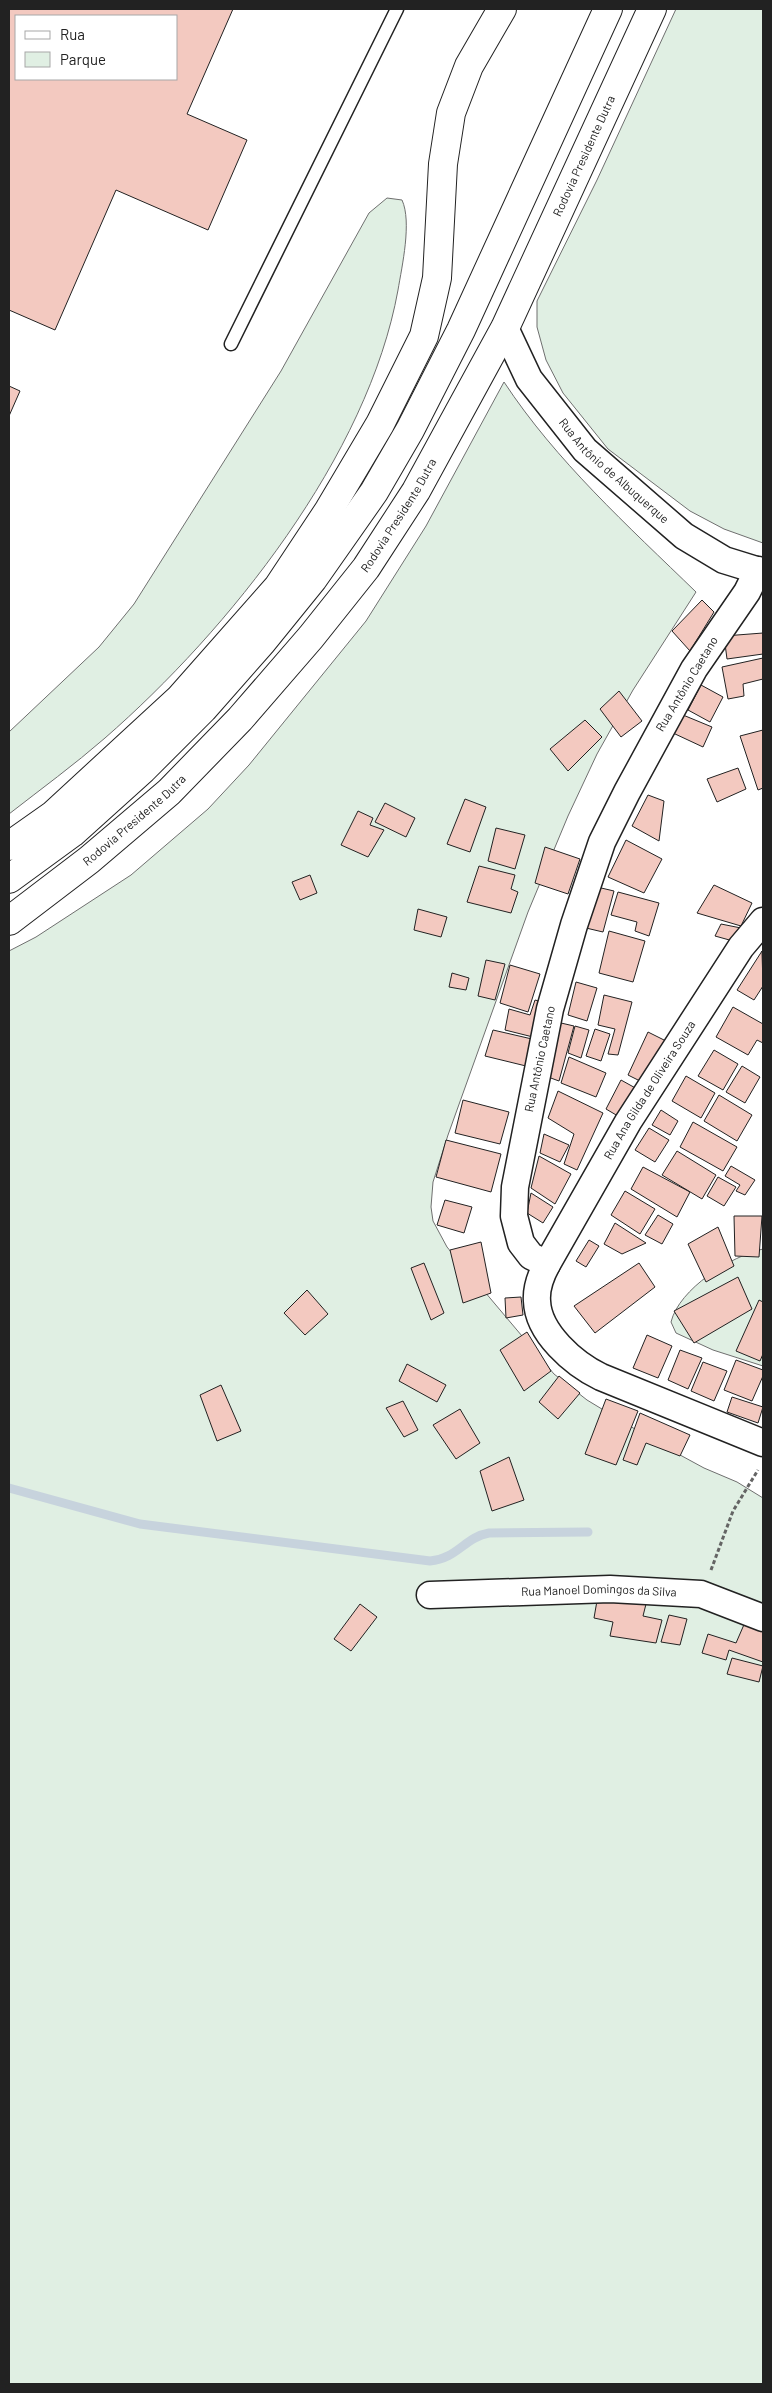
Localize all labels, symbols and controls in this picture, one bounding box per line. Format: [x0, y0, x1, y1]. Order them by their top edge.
legend [15, 15, 178, 80]
text: Rua [60, 25, 85, 43]
text: Parque [60, 50, 106, 68]
street label: Rodovia Presidente Dutra [549, 93, 617, 218]
street label: Rua Antônio de Albuquerque [557, 415, 672, 526]
street label: Rodovia Presidente Dutra [357, 456, 438, 575]
street label: Rua Antônio Caetano [652, 633, 720, 733]
street label: Rodovia Presidente Dutra [80, 771, 188, 868]
street label: Rua Antônio Caetano [521, 1004, 557, 1113]
street label: Rua Ana Gilda de Oliveira Souza [600, 1018, 698, 1161]
street label: Rua Manoel Domingos da Silva [521, 1581, 677, 1599]

